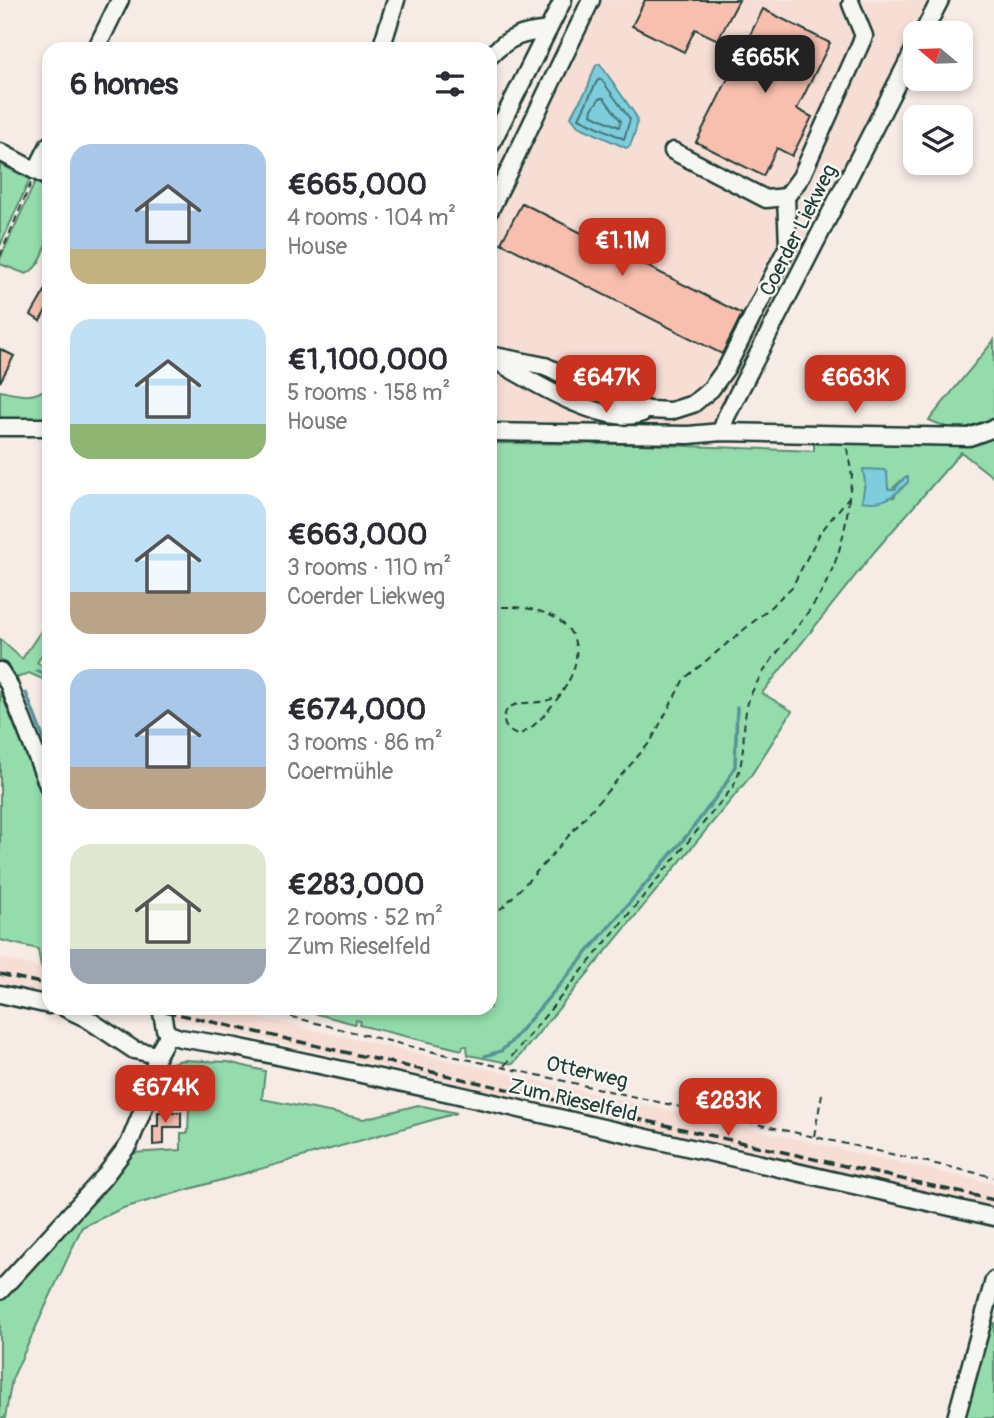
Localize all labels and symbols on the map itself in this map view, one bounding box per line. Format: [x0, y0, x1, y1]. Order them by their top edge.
north arrow [903, 21, 973, 91]
pin: €665K [716, 36, 814, 95]
street label: Coerder Liekweg [754, 160, 843, 301]
pin: €1.1M [573, 218, 671, 278]
pin: €647K [557, 356, 655, 415]
pin: €663K [806, 356, 904, 415]
street label: Otterweg [543, 1050, 630, 1095]
pin: €674K [116, 1066, 214, 1125]
street label: Zum Rieselfeld [506, 1073, 640, 1128]
pin: €283K [679, 1078, 777, 1138]

